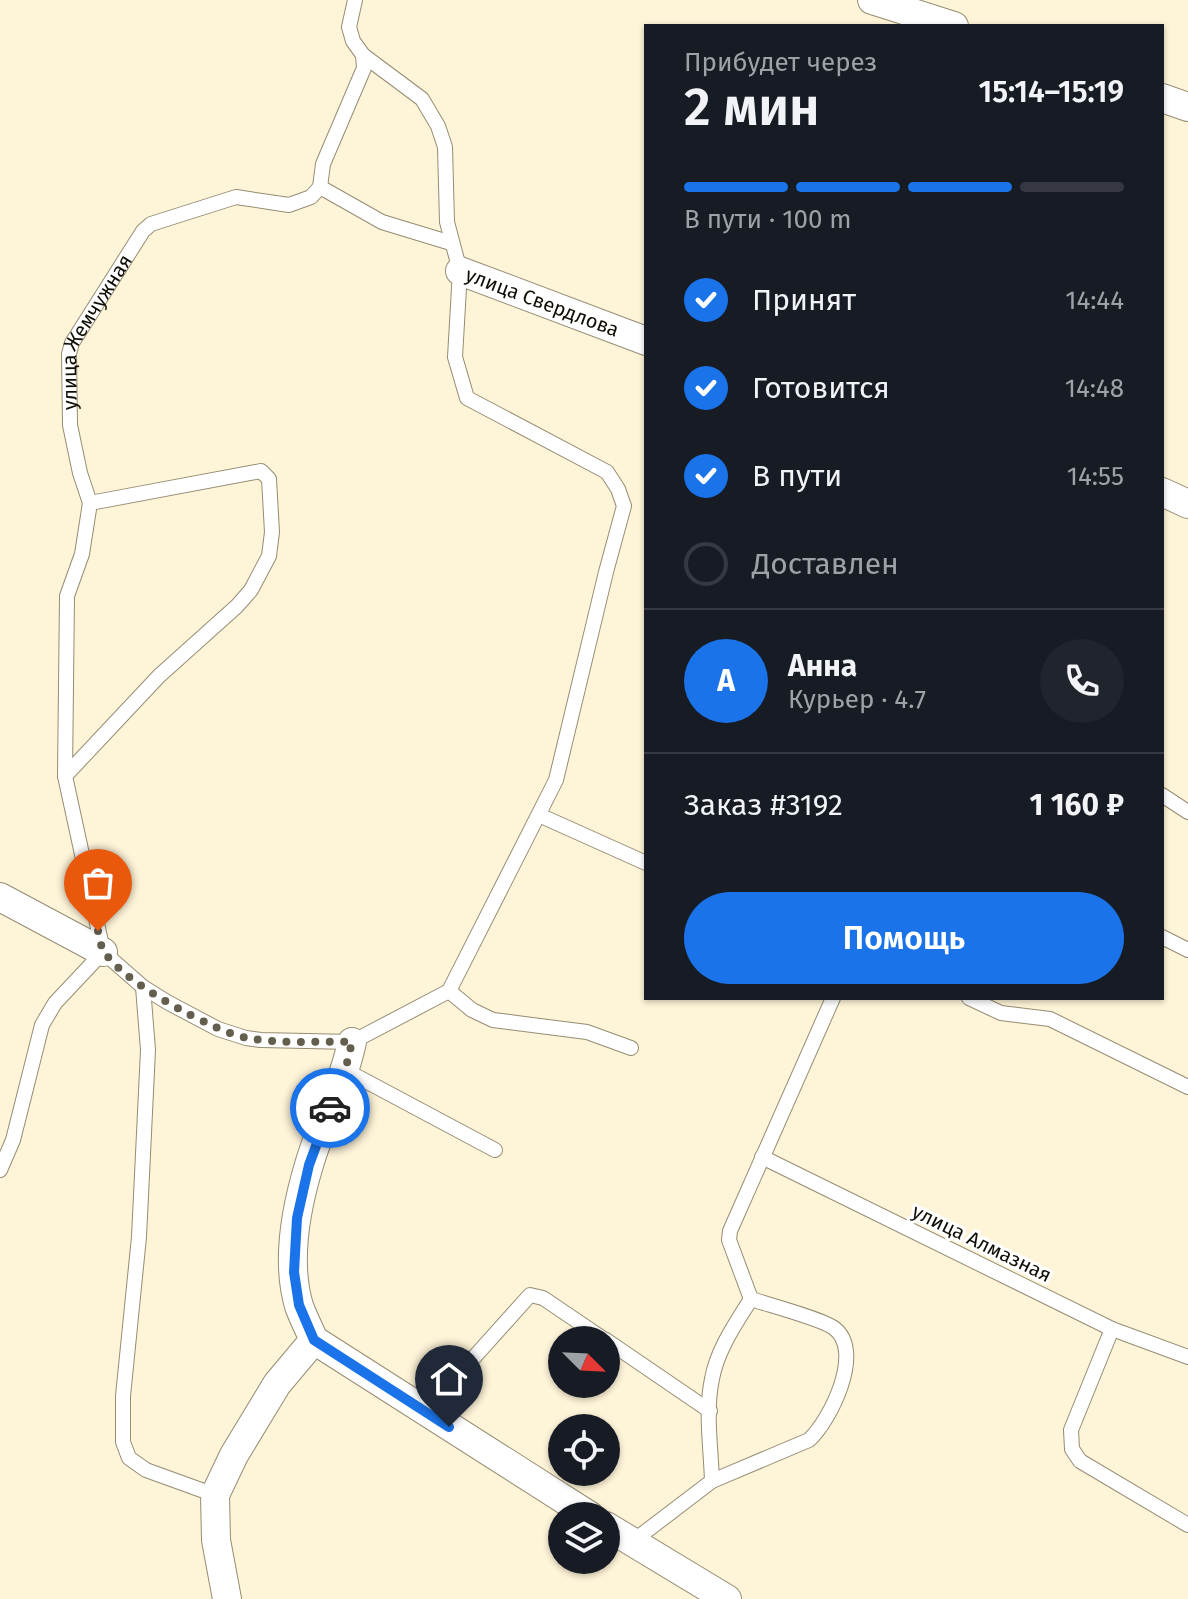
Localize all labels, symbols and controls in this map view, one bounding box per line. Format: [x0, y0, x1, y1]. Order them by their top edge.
text: Прибудет через [684, 47, 877, 78]
text: 15:14–15:19 [979, 74, 1124, 110]
text: 2 мин [684, 76, 820, 139]
text: В пути · 100 m [684, 204, 852, 235]
street label: улица Жемчужная [57, 250, 137, 410]
street label: улица Свердлова [462, 262, 622, 342]
icon: check [684, 278, 728, 322]
text: Принят [752, 282, 856, 318]
text: 14:44 [1065, 285, 1124, 316]
icon: check [684, 366, 728, 410]
text: Готовится [752, 370, 890, 406]
text: 14:48 [1065, 373, 1124, 404]
icon: check [684, 454, 728, 498]
text: В пути [752, 458, 842, 494]
text: 14:55 [1067, 461, 1124, 492]
text: Доставлен [752, 546, 899, 582]
button: phone [1040, 639, 1124, 723]
text: Анна [788, 648, 857, 684]
text: А [717, 663, 735, 699]
text: Курьер · 4.7 [788, 684, 926, 715]
text: Заказ #3192 [684, 787, 843, 823]
text: 1 160 ₽ [1030, 787, 1124, 823]
pin [64, 849, 132, 931]
icon: bag [76, 861, 120, 905]
button: Помощь [684, 892, 1124, 984]
courier [290, 1068, 370, 1148]
icon: car [308, 1086, 352, 1130]
street label: улица Алмазная [908, 1199, 1056, 1287]
north arrow [548, 1326, 620, 1398]
map controls [548, 1326, 620, 1574]
pin [415, 1345, 483, 1427]
icon: home [427, 1357, 471, 1401]
button: locate [548, 1414, 620, 1486]
button: layers [548, 1502, 620, 1574]

